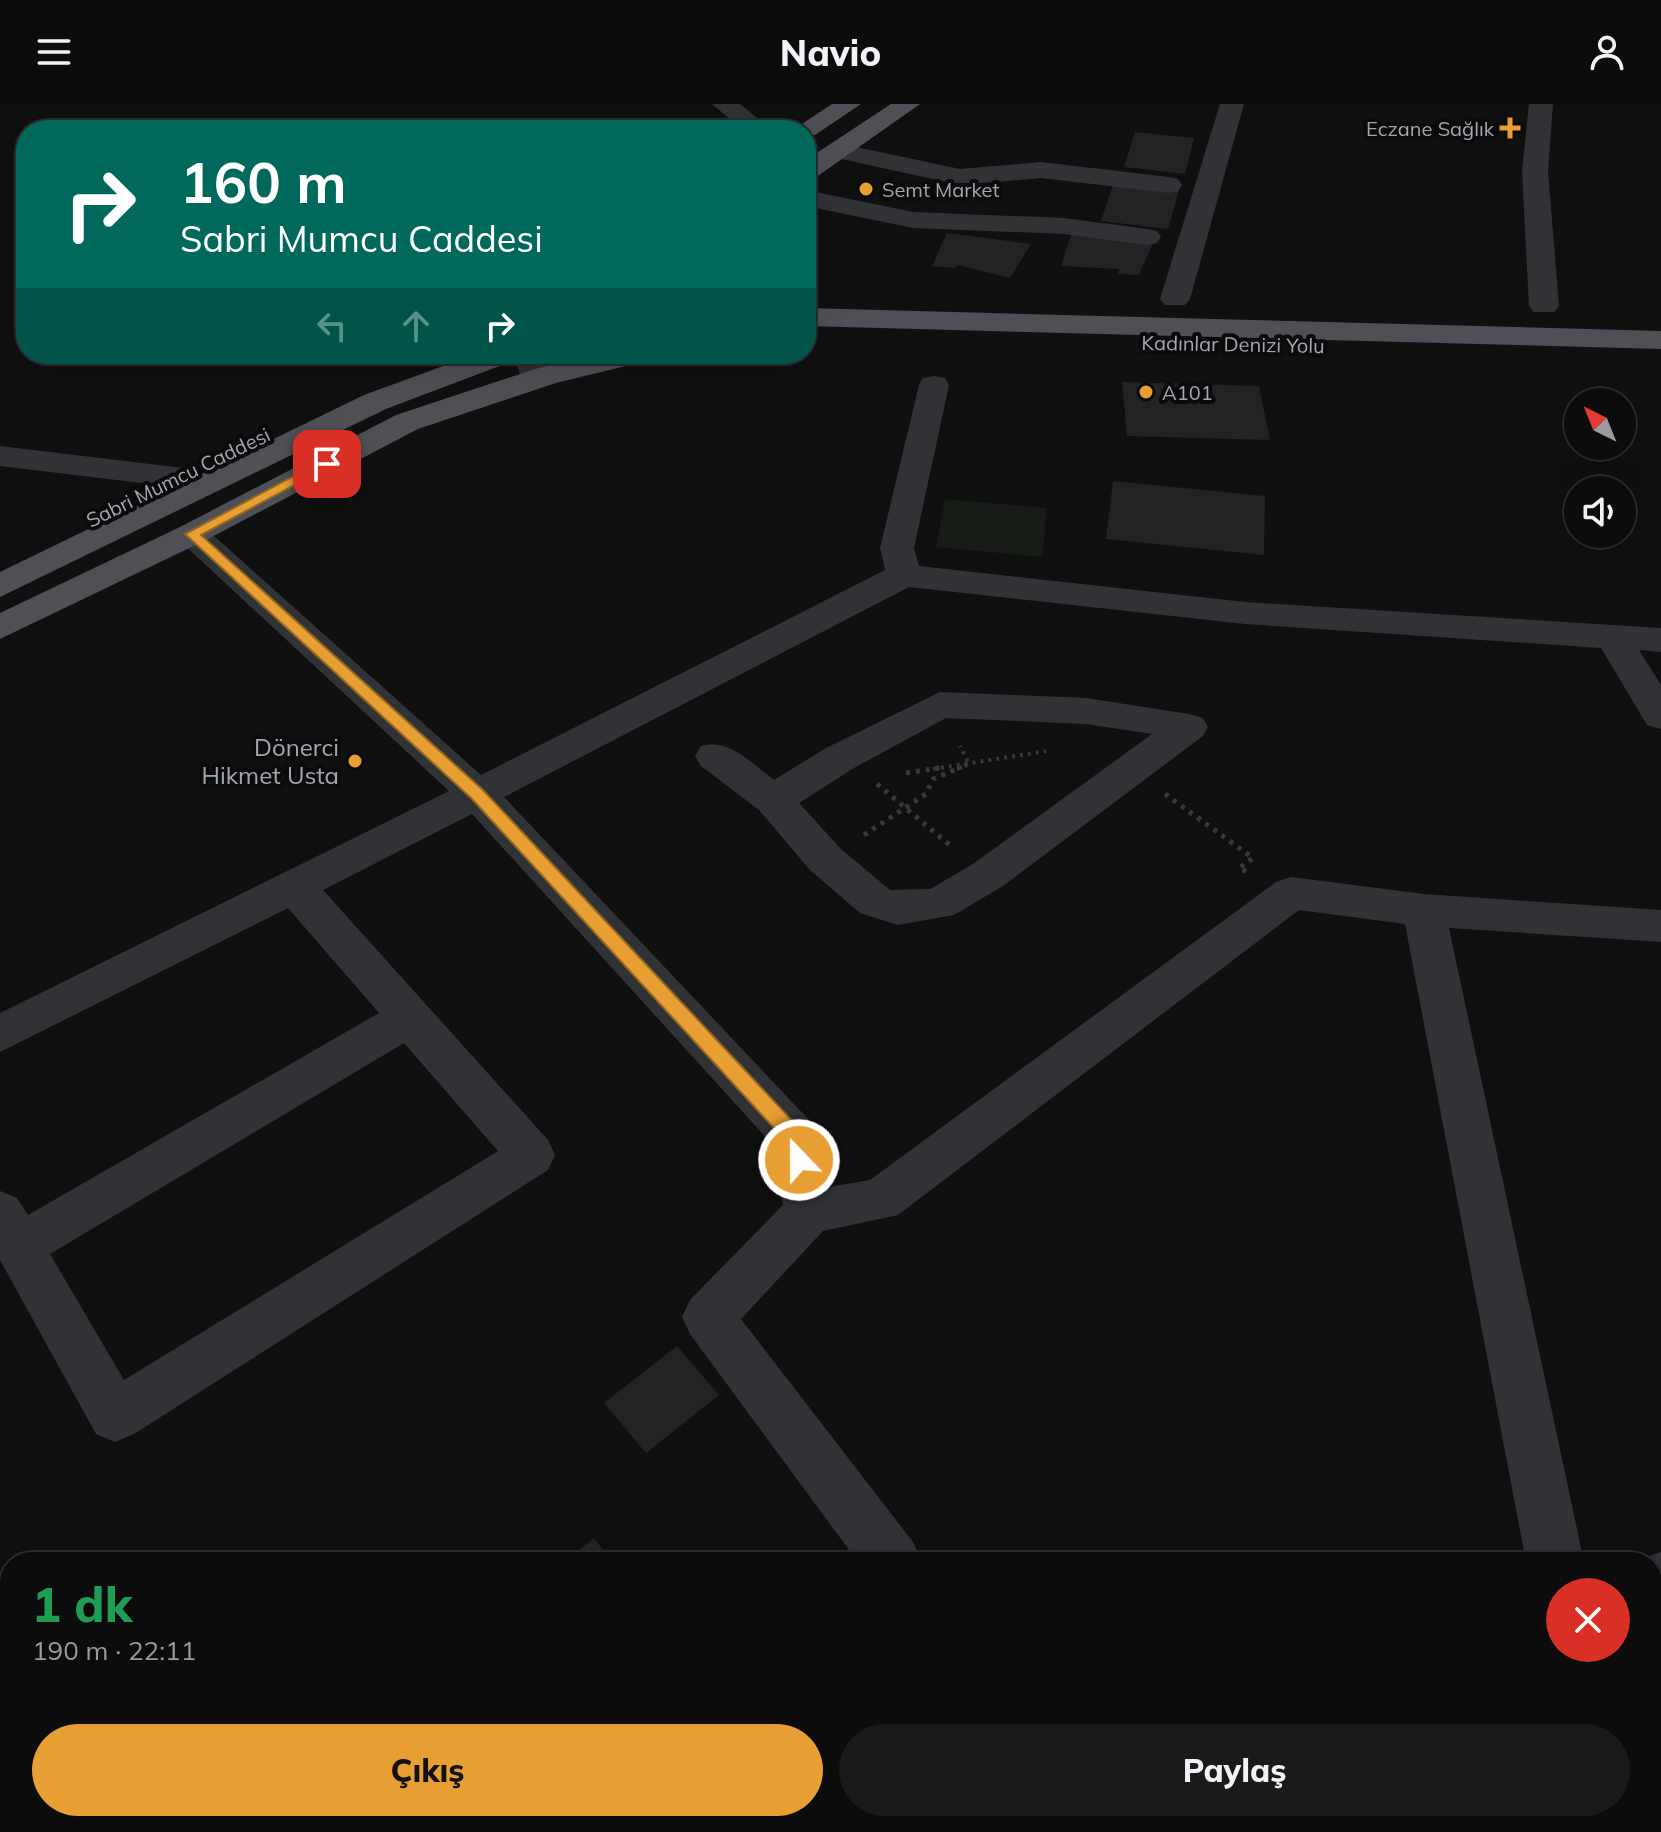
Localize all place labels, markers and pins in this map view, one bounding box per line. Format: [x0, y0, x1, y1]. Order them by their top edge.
place label: Eczane Sağlık [1366, 116, 1495, 141]
marker: Eczane Sağlık [1501, 119, 1519, 137]
place label: Semt Market [882, 177, 999, 202]
marker: Semt Market [857, 180, 875, 198]
place label: A101 [1162, 380, 1213, 405]
marker: A101 [1137, 383, 1155, 401]
pin [293, 430, 361, 498]
place label: Dönerci Hikmet Usta [202, 732, 339, 790]
marker: Dönerci Hikmet Usta [346, 752, 364, 770]

